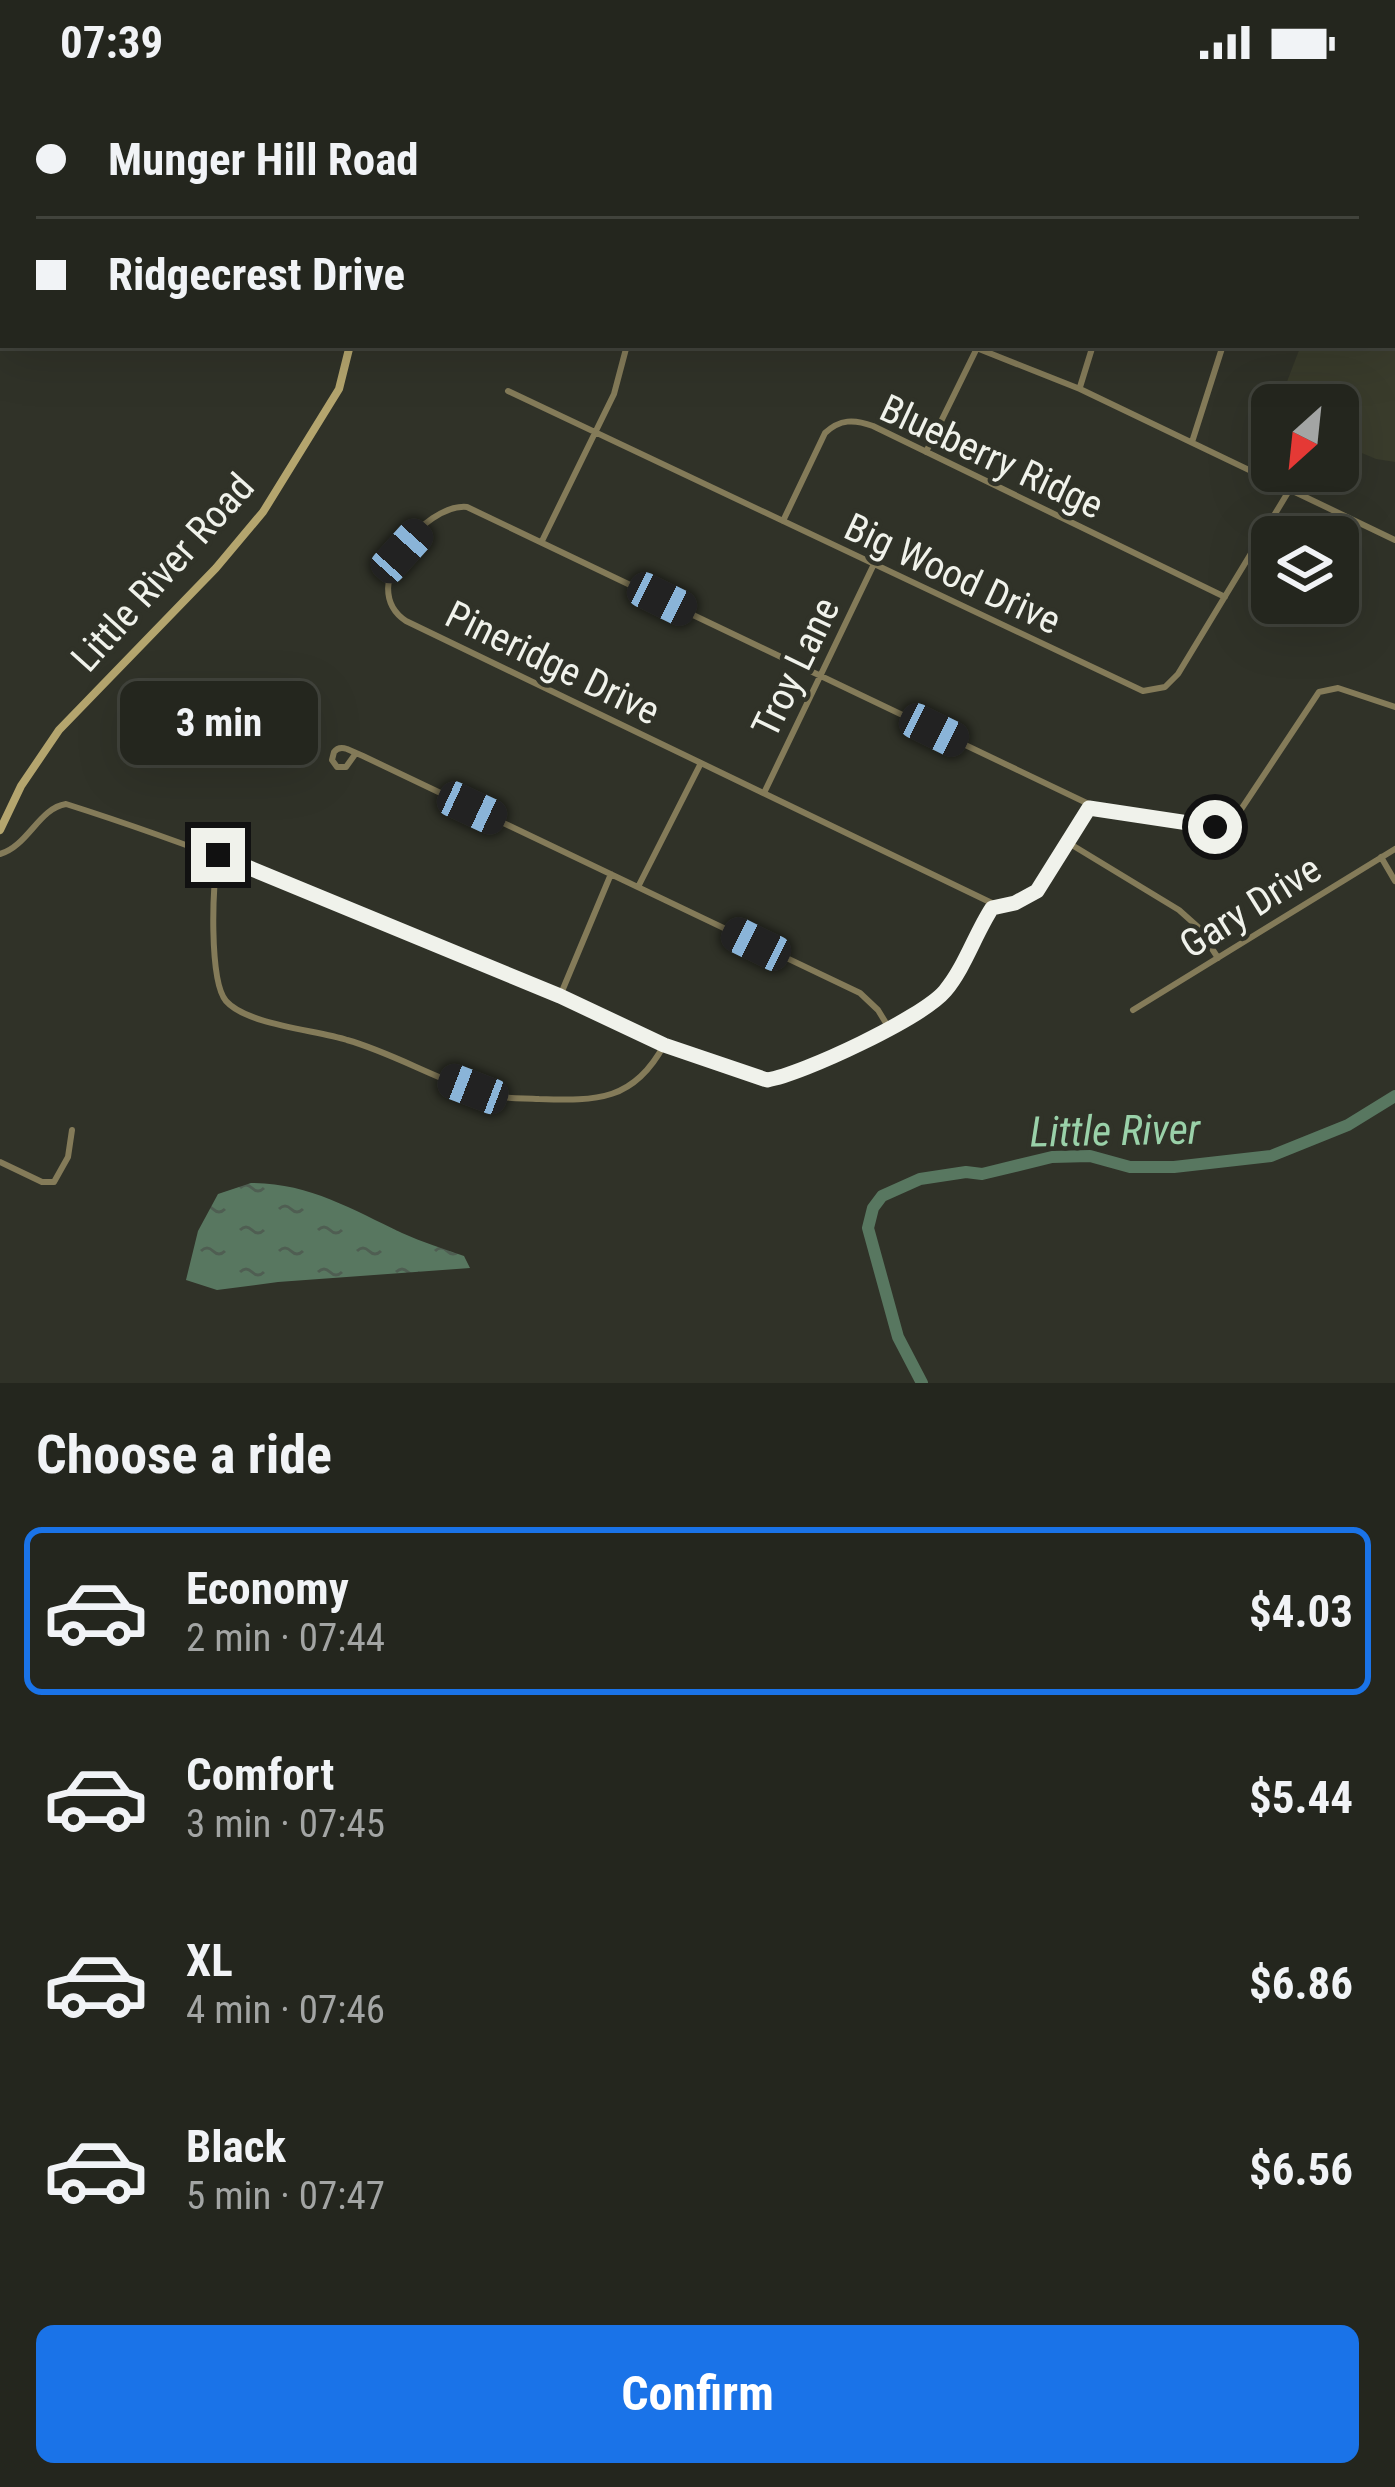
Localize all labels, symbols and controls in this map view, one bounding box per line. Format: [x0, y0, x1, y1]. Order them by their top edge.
text: 07:39 [60, 16, 163, 69]
text: Munger Hill Road [108, 133, 419, 186]
text: Ridgecrest Drive [108, 248, 405, 301]
north arrow [1251, 384, 1359, 492]
map controls [1251, 384, 1359, 624]
street label: Blueberry Ridge [873, 385, 1110, 529]
street label: Little River Road [62, 464, 264, 681]
street label: Big Wood Drive [837, 504, 1068, 644]
car [365, 512, 439, 590]
button: layers [1251, 516, 1359, 624]
car [622, 567, 702, 631]
street label: Troy Lane [743, 590, 849, 745]
street label: Pineridge Drive [438, 591, 667, 734]
callout: 3 min [119, 681, 317, 765]
car [894, 698, 974, 762]
text: 3 min [176, 700, 262, 746]
car [432, 776, 512, 840]
route start [1188, 800, 1242, 854]
route end [191, 828, 245, 882]
street label: Gary Drive [1172, 846, 1329, 968]
car [716, 912, 796, 976]
car [433, 1059, 513, 1119]
water label: Little River [1029, 1104, 1202, 1156]
text: Choose a ride [36, 1423, 332, 1486]
icon: car [42, 1557, 150, 1665]
text: Economy [186, 1562, 349, 1615]
text: $4.03 [1249, 1585, 1353, 1638]
text: 2 min · 07:44 [186, 1615, 385, 1661]
icon: car [42, 1743, 150, 1851]
text: Comfort [186, 1748, 334, 1801]
text: $5.44 [1249, 1771, 1353, 1824]
text: 3 min · 07:45 [186, 1801, 385, 1847]
icon: car [42, 1929, 150, 2037]
text: XL [186, 1934, 233, 1987]
text: $6.86 [1249, 1957, 1353, 2010]
text: 4 min · 07:46 [186, 1987, 385, 2033]
icon: car [42, 2115, 150, 2223]
text: Black [186, 2120, 286, 2173]
text: $6.56 [1249, 2143, 1353, 2196]
text: 5 min · 07:47 [186, 2173, 385, 2219]
button: Confirm [36, 2325, 1359, 2463]

